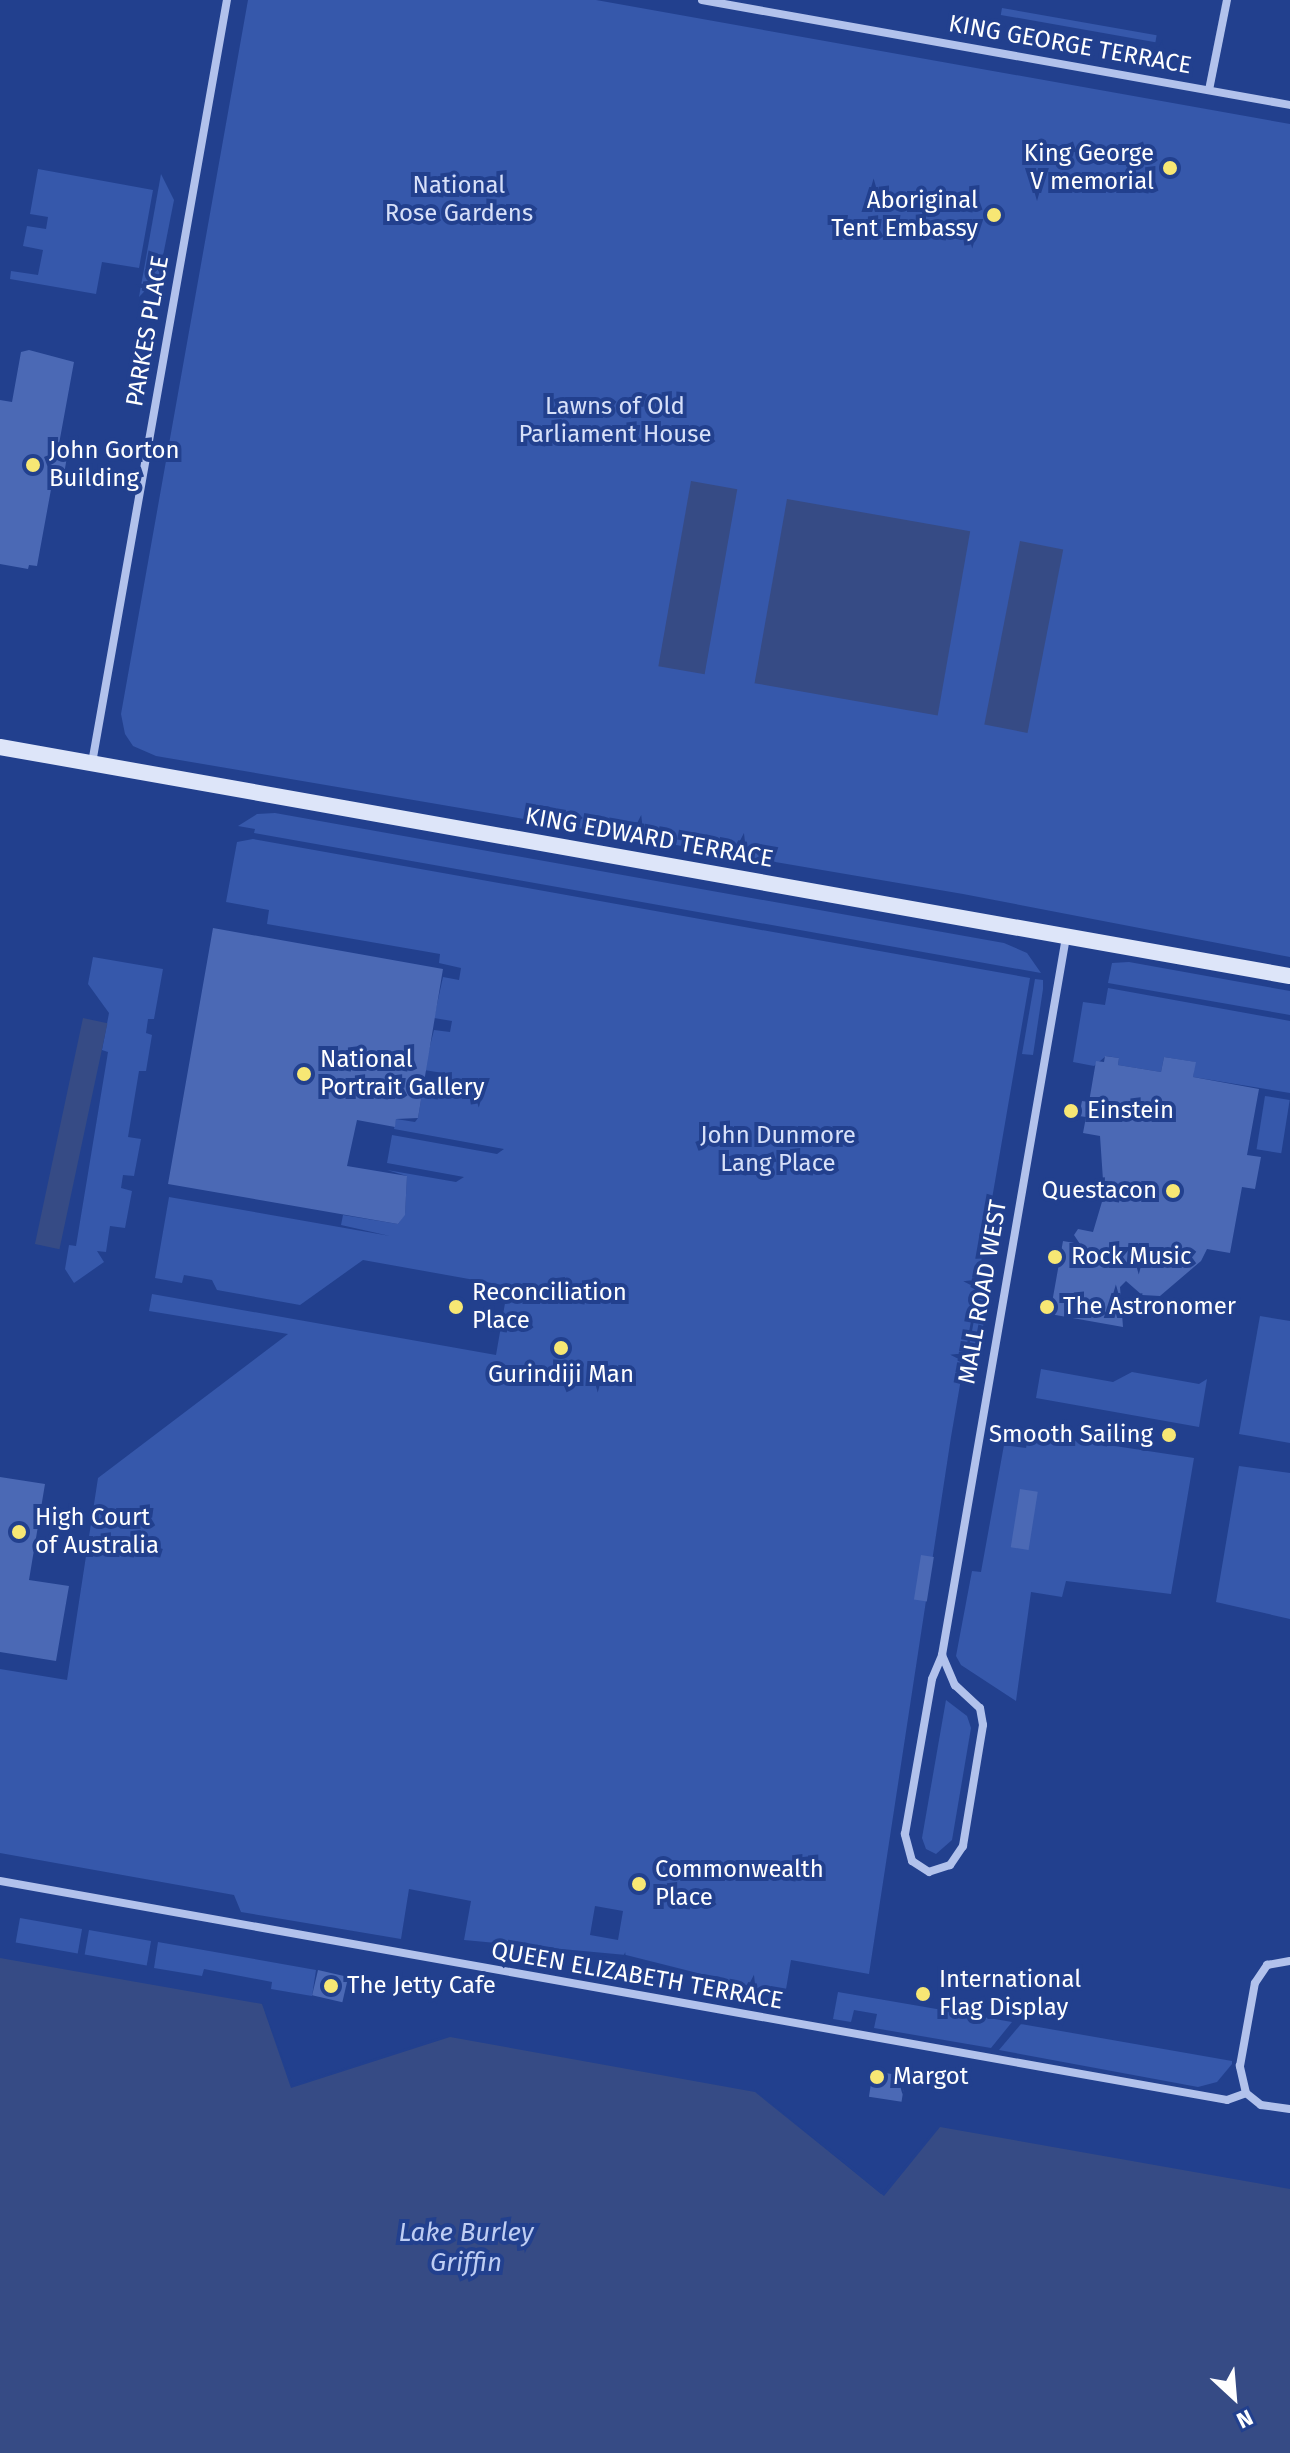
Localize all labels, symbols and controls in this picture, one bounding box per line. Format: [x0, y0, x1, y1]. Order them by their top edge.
street label: KING GEORGE TERRACE [946, 9, 1194, 81]
place label: King George V memorial [1024, 140, 1154, 196]
marker: King George V memorial [1161, 159, 1179, 177]
park label: National Rose Gardens [385, 172, 533, 228]
place label: Aboriginal Tent Embassy [831, 187, 978, 243]
marker: Aboriginal Tent Embassy [985, 206, 1003, 224]
street label: PARKES PLACE [121, 253, 175, 409]
park label: Lawns of Old Parliament House [518, 393, 712, 449]
place label: John Gorton Building [49, 437, 180, 493]
marker: John Gorton Building [24, 456, 42, 474]
street label: KING EDWARD TERRACE [523, 802, 775, 874]
place label: National Portrait Gallery [320, 1046, 484, 1102]
marker: National Portrait Gallery [295, 1065, 313, 1083]
place label: Einstein [1087, 1097, 1174, 1125]
marker: Einstein [1062, 1102, 1080, 1120]
park label: John Dunmore Lang Place [700, 1122, 856, 1178]
place label: Questacon [1042, 1177, 1157, 1205]
marker: Questacon [1164, 1182, 1182, 1200]
street label: MALL ROAD WEST [953, 1198, 1013, 1386]
place label: Rock Music [1071, 1243, 1191, 1271]
marker: Rock Music [1046, 1248, 1064, 1266]
place label: Reconciliation Place [472, 1279, 627, 1335]
place label: The Astronomer [1063, 1293, 1236, 1321]
marker: Reconciliation Place [447, 1298, 465, 1316]
marker: The Astronomer [1038, 1298, 1056, 1316]
marker: Gurindiji Man [552, 1339, 570, 1357]
place label: Gurindiji Man [488, 1361, 634, 1389]
place label: Smooth Sailing [989, 1421, 1153, 1449]
marker: Smooth Sailing [1160, 1426, 1178, 1444]
place label: High Court of Australia [35, 1504, 159, 1560]
marker: High Court of Australia [10, 1523, 28, 1541]
place label: Commonwealth Place [655, 1856, 824, 1912]
marker: Commonwealth Place [630, 1875, 648, 1893]
street label: QUEEN ELIZABETH TERRACE [489, 1936, 785, 2016]
place label: International Flag Display [939, 1966, 1081, 2022]
place label: The Jetty Cafe [347, 1972, 496, 2000]
marker: The Jetty Cafe [322, 1977, 340, 1995]
marker: International Flag Display [914, 1985, 932, 2003]
place label: Margot [893, 2063, 968, 2091]
marker: Margot [868, 2068, 886, 2086]
water label: Lake Burley Griffin [398, 2217, 534, 2278]
north arrow [1194, 2357, 1274, 2437]
text: N [1232, 2404, 1257, 2434]

